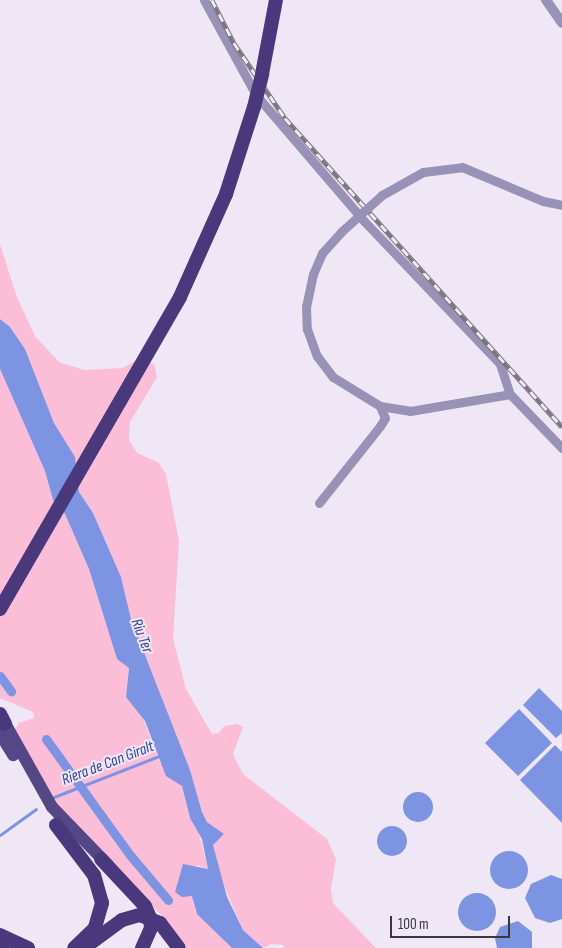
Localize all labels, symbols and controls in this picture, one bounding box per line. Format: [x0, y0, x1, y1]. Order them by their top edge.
water label: Riu Ter [126, 616, 156, 656]
water label: Riera de Can Giralt [59, 738, 157, 790]
scale bar [392, 906, 512, 938]
text: 100 m [398, 915, 429, 934]

